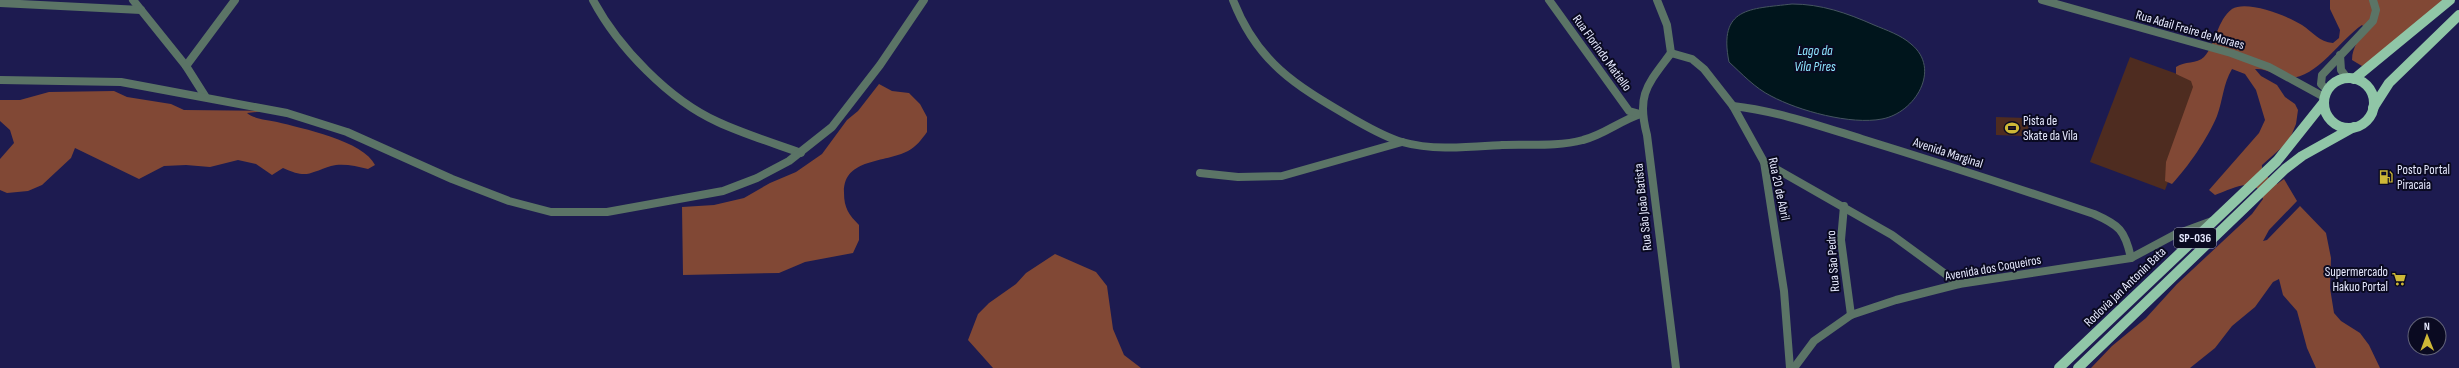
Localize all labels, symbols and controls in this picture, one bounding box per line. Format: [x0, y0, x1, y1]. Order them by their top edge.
street label: Rua Adail Freire de Moraes [2134, 7, 2247, 53]
street label: Rua Florindo Matiello [1569, 12, 1635, 94]
water label: Lago da Vila Pires [1794, 42, 1836, 75]
place label: Pista de Skate da Vila [2023, 113, 2078, 144]
sports icon: Pista de Skate da Vila [2004, 120, 2020, 136]
street label: Avenida Marginal [1910, 134, 1985, 172]
street label: Rua 20 de Abril [1765, 156, 1793, 222]
street label: Rua São João Batista [1630, 162, 1656, 252]
place label: Posto Portal Piracaia [2397, 162, 2450, 193]
fuel station icon: Posto Portal Piracaia [2378, 169, 2394, 185]
road number: SP-036 [2174, 228, 2216, 248]
street label: Rua São Pedro [1823, 230, 1843, 292]
street label: Rodovia Jan Antonin Bata [2081, 244, 2169, 330]
street label: Avenida dos Coqueiros [1943, 252, 2043, 284]
place label: Supermercado Hakuo Portal [2325, 264, 2388, 295]
supermarket icon: Supermercado Hakuo Portal [2391, 271, 2407, 287]
north arrow [2407, 316, 2447, 356]
text: N [2424, 320, 2430, 333]

